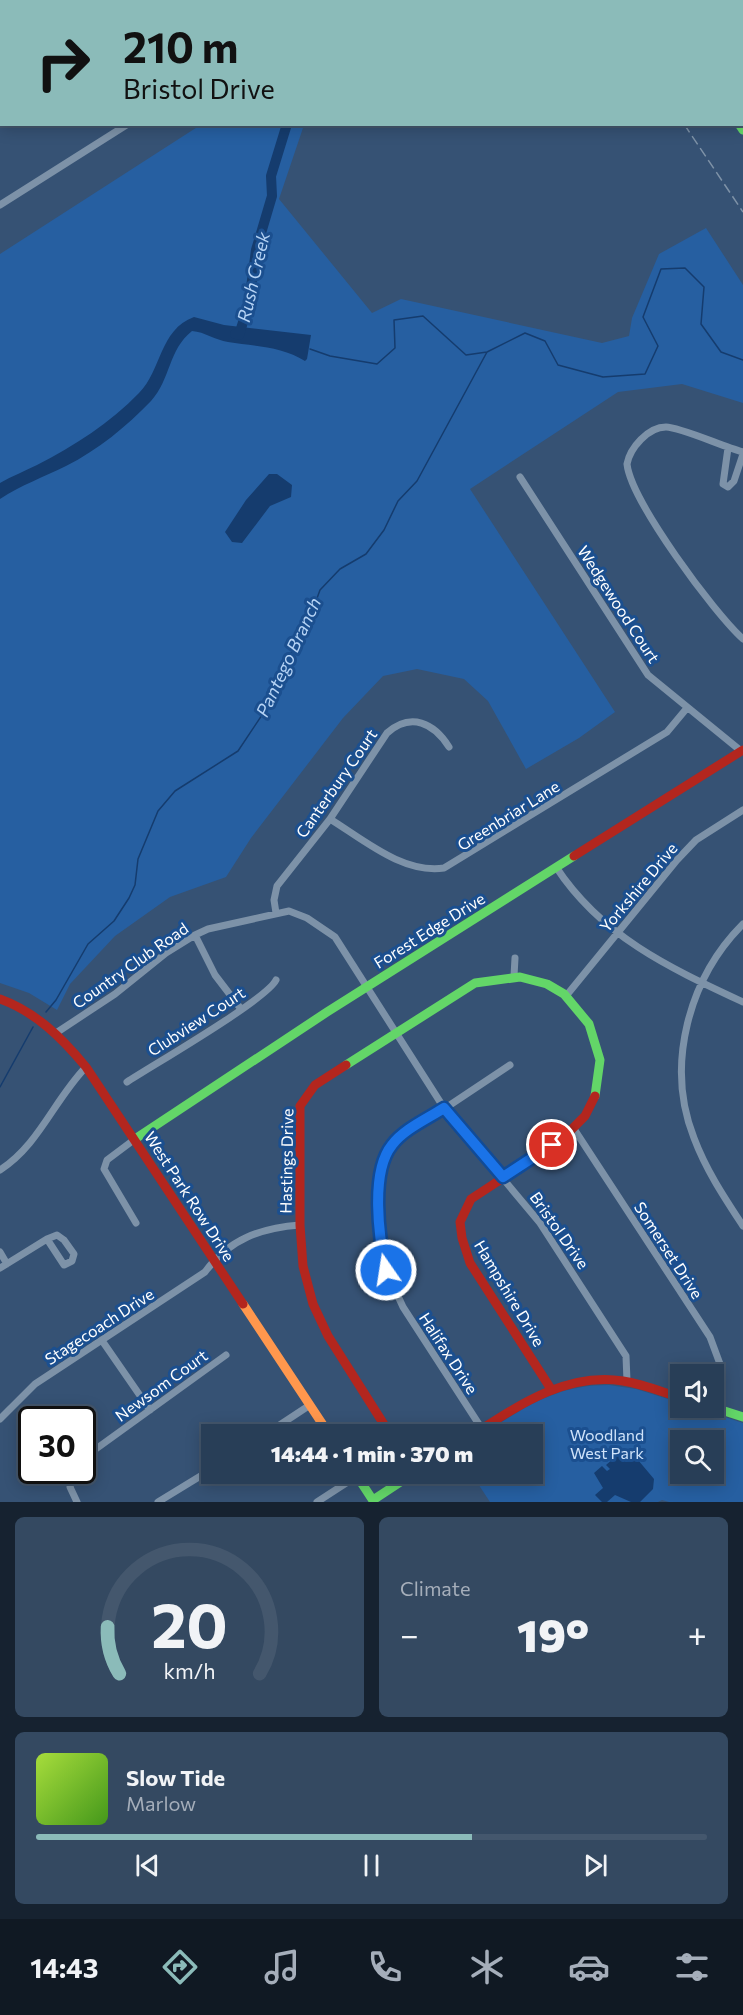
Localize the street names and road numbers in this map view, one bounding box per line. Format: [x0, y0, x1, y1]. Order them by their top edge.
street label: Wedgewood Court [574, 542, 664, 667]
street label: Canterbury Court [291, 725, 381, 841]
street label: Greenbriar Lane [453, 776, 563, 854]
street label: Yorkshire Drive [595, 839, 681, 935]
street label: Forest Edge Drive [370, 888, 488, 972]
street label: Country Club Road [69, 918, 191, 1012]
street label: Clubview Court [144, 982, 249, 1059]
street label: Hastings Drive [276, 1108, 296, 1214]
street label: West Park Row Drive [141, 1127, 239, 1265]
street label: Bristol Drive [526, 1188, 594, 1272]
street label: Somerset Drive [631, 1198, 707, 1302]
street label: Hampshire Drive [471, 1236, 549, 1350]
street label: Stagecoach Drive [41, 1284, 157, 1368]
street label: Halifax Drive [416, 1309, 482, 1397]
street label: Newsom Court [111, 1345, 211, 1425]

